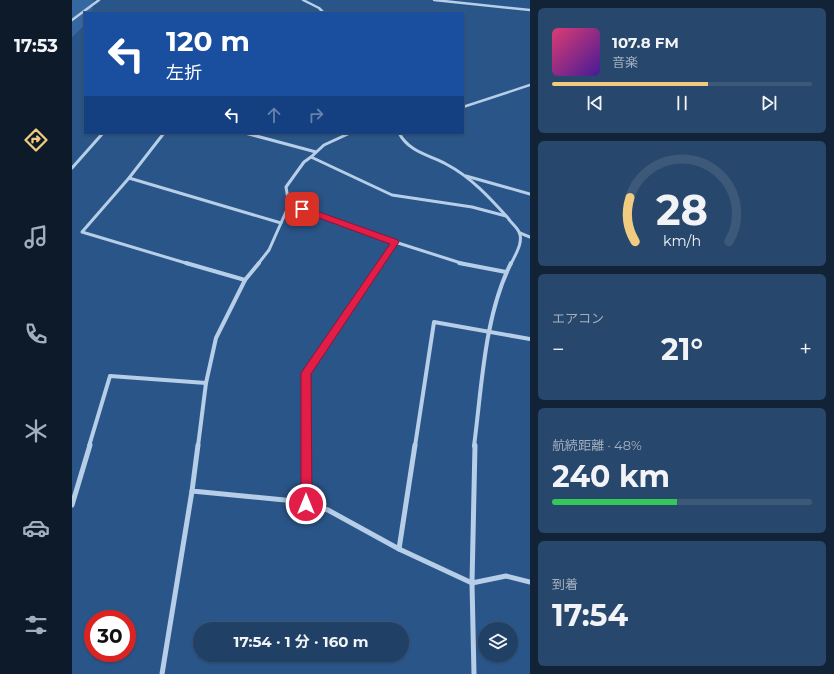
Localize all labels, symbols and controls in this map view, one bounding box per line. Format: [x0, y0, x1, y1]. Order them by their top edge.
text: 120 m [166, 24, 250, 58]
icon: left [100, 28, 152, 80]
text: 107.8 FM [612, 33, 679, 52]
text: 17:53 [14, 35, 58, 57]
text: 音楽 [612, 54, 638, 70]
text: 左折 [166, 62, 202, 84]
icon: previous [584, 92, 606, 114]
icon: pause [671, 92, 693, 114]
icon: next [758, 92, 780, 114]
icon: left [221, 104, 243, 126]
icon: ahead [263, 104, 285, 126]
icon: right [305, 104, 327, 126]
icon: directions [22, 126, 50, 154]
text: 28 [656, 185, 708, 235]
pin [285, 192, 319, 226]
icon: arrive [291, 198, 313, 220]
icon: music [22, 223, 50, 251]
text: km/h [663, 231, 701, 249]
text: エアコン [552, 310, 604, 326]
icon: phone [22, 320, 50, 348]
text: 21° [661, 331, 703, 368]
text: − [552, 336, 565, 363]
text: + [799, 336, 812, 363]
icon: climate [22, 417, 50, 445]
text: 航続距離 · 48% [552, 437, 642, 453]
text: 240 km [552, 458, 670, 495]
position arrow [285, 483, 327, 525]
icon: car [22, 514, 50, 542]
text: 到着 [552, 576, 578, 592]
text: 17:54 [552, 597, 628, 634]
speed limit sign: 30 [84, 610, 136, 662]
icon: filters [22, 611, 50, 639]
map controls [478, 622, 518, 662]
button: layers [478, 622, 518, 662]
text: 17:54 · 1 分 · 160 m [234, 632, 368, 651]

